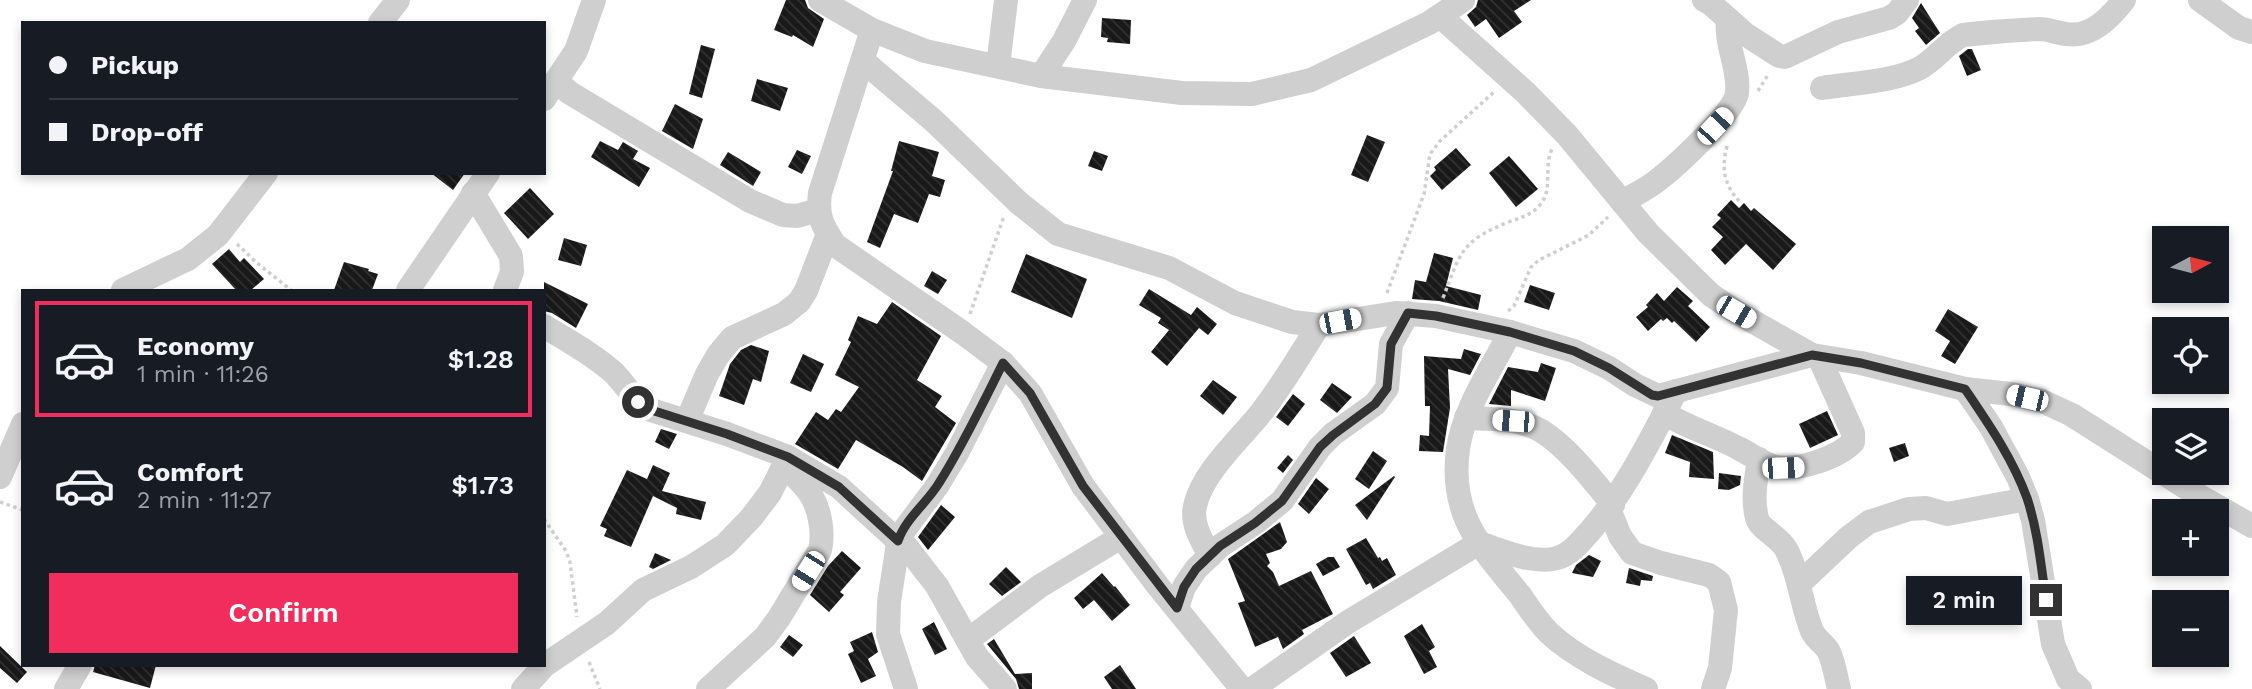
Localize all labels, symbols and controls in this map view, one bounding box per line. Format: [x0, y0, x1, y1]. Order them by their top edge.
text: Pickup [91, 50, 179, 80]
car [1693, 103, 1738, 149]
text: Drop-off [91, 117, 203, 147]
north arrow [2152, 226, 2230, 303]
map controls [2152, 226, 2229, 667]
car [1713, 292, 1760, 332]
car [1318, 307, 1363, 335]
button: locate [2152, 317, 2229, 394]
icon: car [53, 328, 116, 391]
text: Economy [137, 331, 254, 361]
text: $1.28 [448, 344, 514, 374]
text: 1 min · 11:26 [137, 361, 269, 388]
car [2005, 383, 2050, 413]
route start [622, 386, 654, 418]
button: layers [2152, 408, 2229, 485]
car [1492, 409, 1535, 433]
icon: car [53, 454, 116, 517]
text: Comfort [137, 457, 243, 487]
car [1762, 457, 1805, 479]
text: $1.73 [451, 470, 514, 500]
text: 2 min · 11:27 [137, 487, 272, 514]
button: + [2152, 499, 2229, 576]
car [788, 548, 829, 594]
button: Confirm [49, 573, 518, 653]
callout: 2 min [1906, 576, 2022, 624]
route end [2030, 584, 2062, 616]
text: 2 min [1932, 587, 1996, 614]
button: − [2152, 590, 2229, 667]

